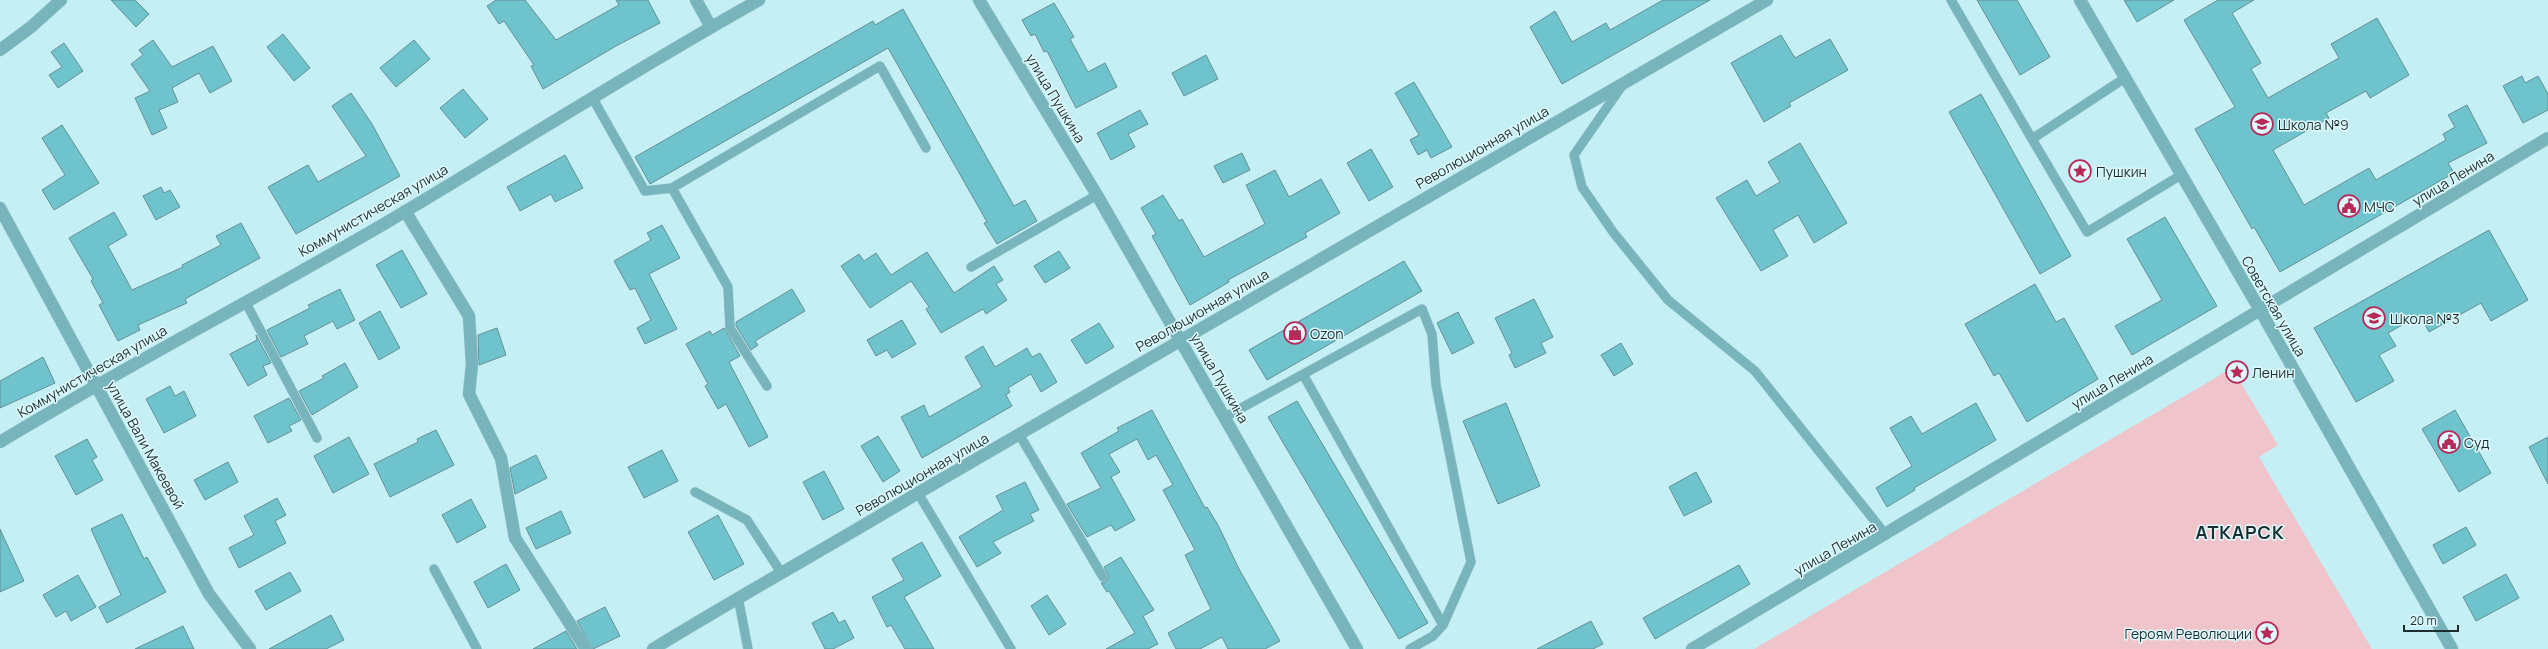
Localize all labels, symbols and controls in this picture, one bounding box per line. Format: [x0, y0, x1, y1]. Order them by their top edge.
street label: улица Пушкина [1022, 50, 1090, 146]
street label: Революционная улица [1412, 101, 1552, 193]
school or university icon: Школа №9 [2249, 111, 2275, 137]
place label: Школа №9 [2278, 115, 2349, 134]
street label: улица Ленина [2408, 146, 2498, 210]
place icon: Пушкин [2067, 158, 2093, 184]
street label: Коммунистическая улица [295, 159, 451, 261]
place label: Пушкин [2096, 162, 2147, 181]
public building icon: МЧС [2336, 193, 2362, 219]
place label: МЧС [2364, 197, 2395, 216]
street label: Советская улица [2237, 252, 2311, 360]
street label: Революционная улица [1132, 264, 1272, 356]
school or university icon: Школа №3 [2361, 305, 2387, 331]
place label: Школа №3 [2390, 309, 2460, 328]
street label: Коммунистическая улица [14, 320, 170, 422]
shop icon: Ozon [1282, 320, 1308, 346]
place label: Ozon [1310, 324, 1344, 343]
street label: улица Пушкина [1187, 330, 1253, 426]
street label: улица Ленина [2067, 349, 2157, 413]
place icon: Ленин [2224, 359, 2250, 385]
place label: Ленин [2252, 363, 2295, 382]
street label: улица Вали Макеевой [103, 377, 189, 513]
street label: Революционная улица [852, 428, 992, 520]
public building icon: Суд [2436, 429, 2462, 455]
place label: Суд [2464, 433, 2490, 452]
street label: улица Ленина [1790, 517, 1880, 579]
district label: АТКАРСК [2195, 520, 2285, 544]
scale bar [2404, 607, 2458, 633]
text: 20 m [2410, 612, 2437, 629]
place icon: Героям Революции [2254, 620, 2280, 646]
place label: Героям Революции [2124, 624, 2252, 643]

